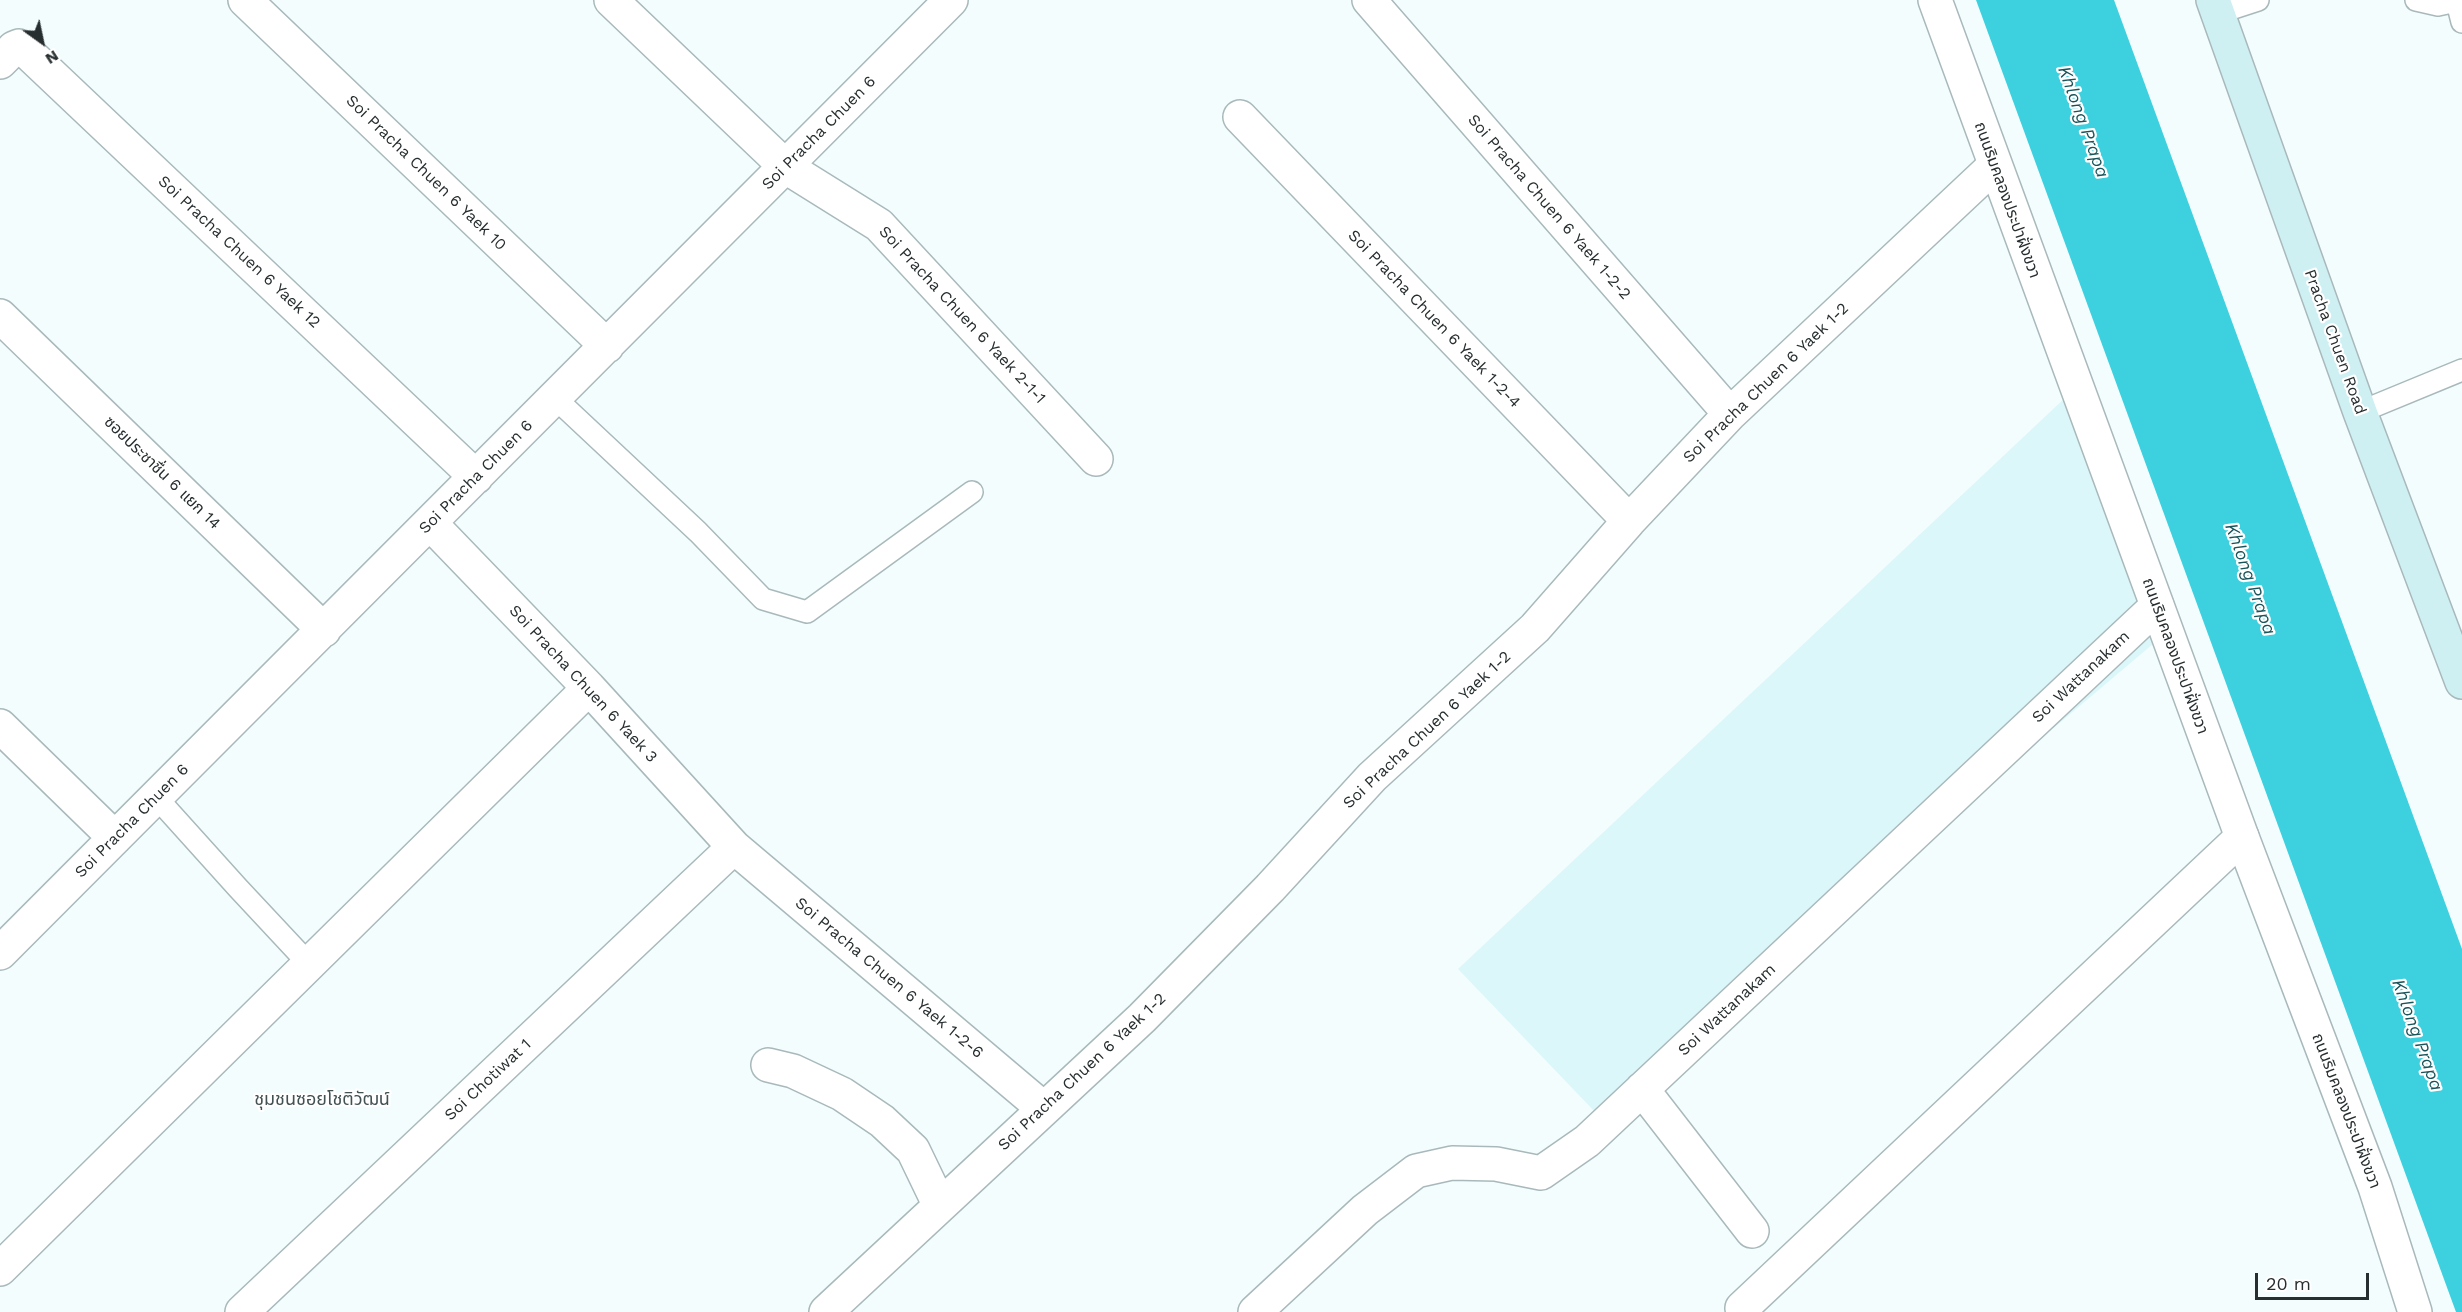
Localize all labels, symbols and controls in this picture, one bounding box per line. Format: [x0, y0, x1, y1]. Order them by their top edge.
north arrow [12, 12, 72, 72]
text: N [42, 46, 62, 69]
water label: Khlong Prapa [2053, 63, 2113, 181]
street label: Soi Pracha Chuen 6 [758, 72, 880, 194]
street label: Soi Pracha Chuen 6 Yaek 10 [342, 91, 510, 255]
street label: Soi Pracha Chuen 6 Yaek 1-2-2 [1463, 111, 1635, 303]
street label: ถนนริมคลองประปาฝั่งขวา [1970, 119, 2044, 281]
street label: Soi Pracha Chuen 6 Yaek 12 [154, 172, 324, 332]
street label: Soi Pracha Chuen 6 Yaek 2-1-1 [875, 222, 1049, 408]
street label: Soi Pracha Chuen 6 Yaek 1-2-4 [1344, 226, 1524, 412]
street label: Pracha Chuen Road [2300, 267, 2370, 417]
street label: Soi Pracha Chuen 6 Yaek 1-2 [1679, 299, 1853, 467]
street label: ซอยประชาชื่น 6 แยก 14 [100, 413, 224, 533]
street label: Soi Pracha Chuen 6 [415, 416, 537, 538]
water label: Khlong Prapa [2220, 520, 2280, 638]
street label: ถนนริมคลองประปาฝั่งขวา [2138, 575, 2212, 737]
street label: Soi Pracha Chuen 6 Yaek 3 [505, 601, 661, 767]
street label: Soi Wattanakam [2028, 627, 2134, 727]
street label: Soi Pracha Chuen 6 Yaek 1-2 [1339, 647, 1515, 813]
street label: Soi Pracha Chuen 6 [71, 760, 193, 882]
street label: Soi Pracha Chuen 6 Yaek 1-2-6 [791, 894, 987, 1062]
street label: Soi Wattanakam [1674, 960, 1780, 1060]
water label: Khlong Prapa [2387, 976, 2447, 1094]
street label: Soi Pracha Chuen 6 Yaek 1-2 [994, 989, 1170, 1155]
street label: ถนนริมคลองประปาฝั่งขวา [2308, 1031, 2384, 1191]
street label: Soi Chotiwat 1 [441, 1035, 535, 1125]
district label: ชุมชนซอยโชติวัฒน์ [254, 1089, 390, 1111]
scale bar [2258, 1261, 2372, 1299]
text: 20 m [2266, 1273, 2311, 1294]

